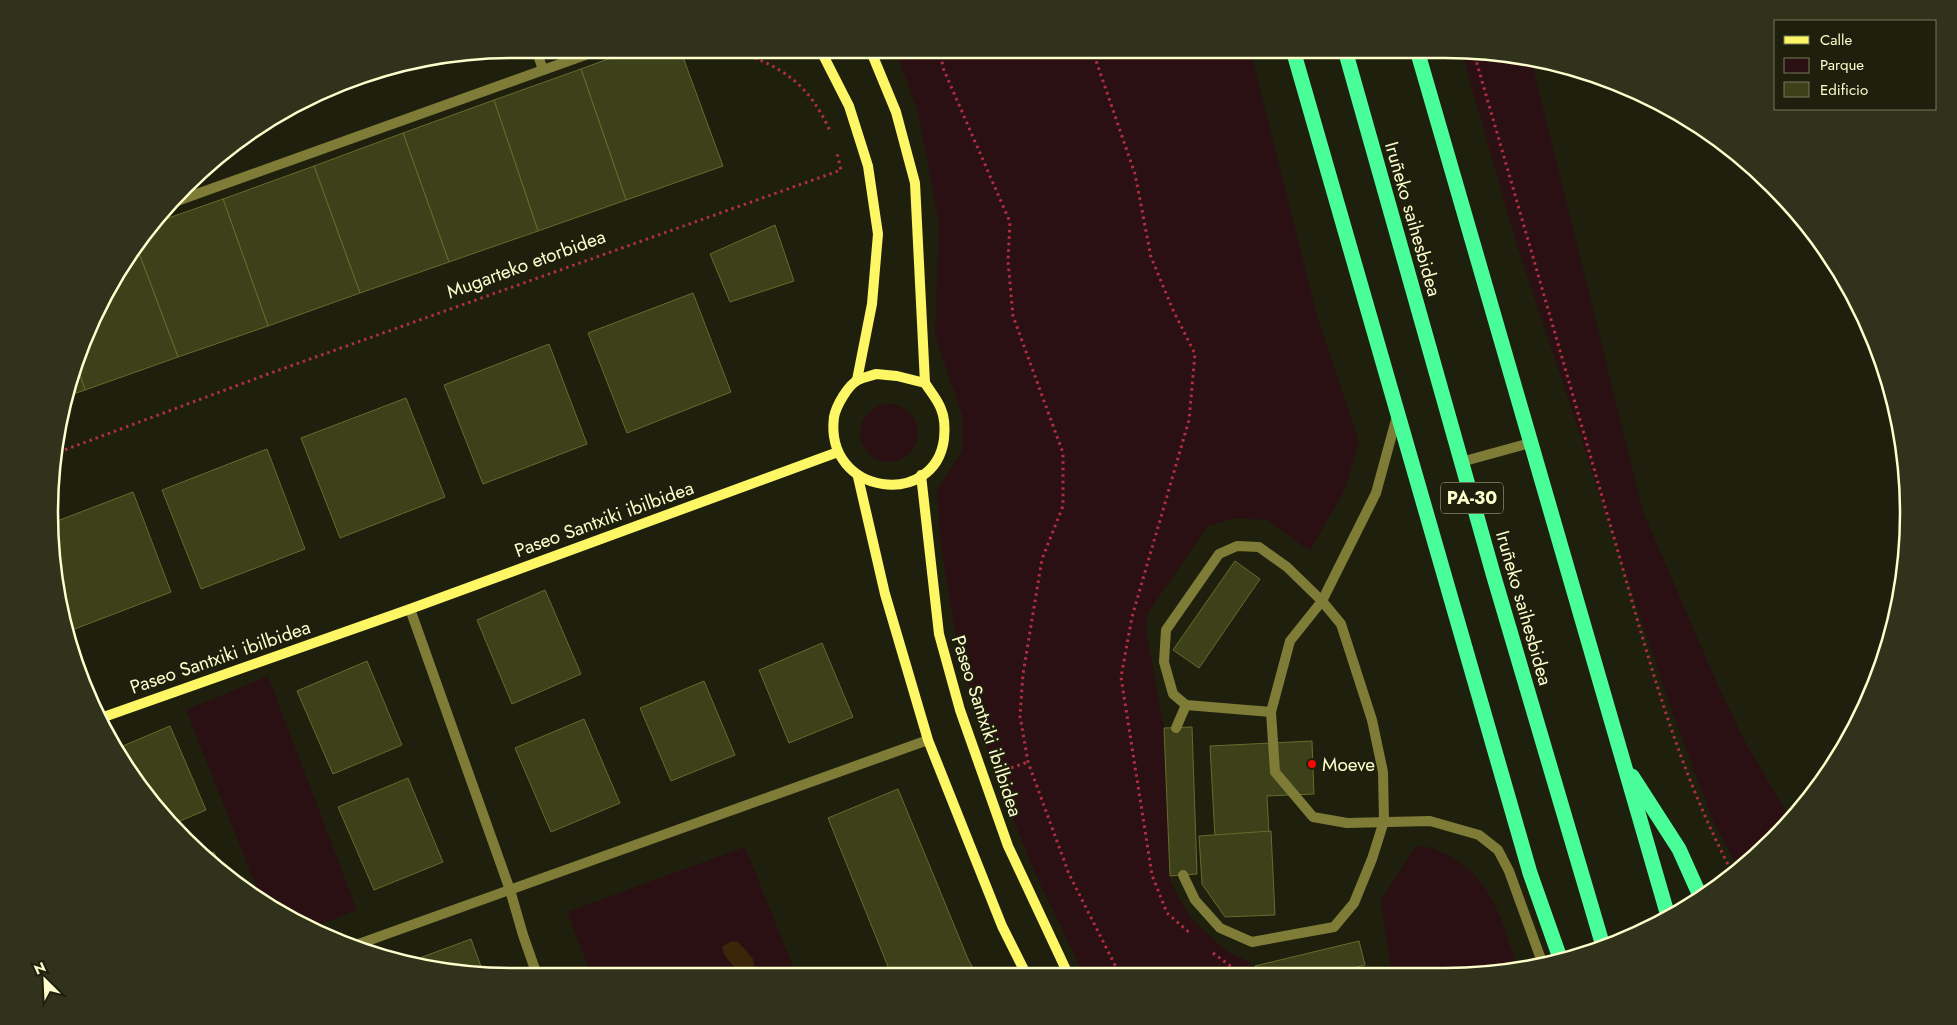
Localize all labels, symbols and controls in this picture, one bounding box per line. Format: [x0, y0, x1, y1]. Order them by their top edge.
legend [1774, 20, 1937, 110]
text: Calle [1820, 29, 1852, 51]
text: Parque [1820, 54, 1864, 76]
text: Edificio [1820, 79, 1868, 101]
street label: Iruñeko saihesbidea [1378, 139, 1448, 299]
street label: Mugarteko etorbidea [443, 223, 609, 305]
street label: Paseo Santxiki ibilbidea [511, 474, 697, 564]
road number: PA-30 [1441, 482, 1503, 514]
street label: Iruñeko saihesbidea [1489, 528, 1559, 688]
street label: Paseo Santxiki ibilbidea [126, 613, 314, 701]
street label: Paseo Santxiki ibilbidea [945, 632, 1029, 820]
place label: Moeve [1322, 751, 1375, 778]
marker: Moeve [1306, 758, 1318, 770]
north arrow [20, 955, 70, 1005]
text: N [31, 957, 49, 980]

